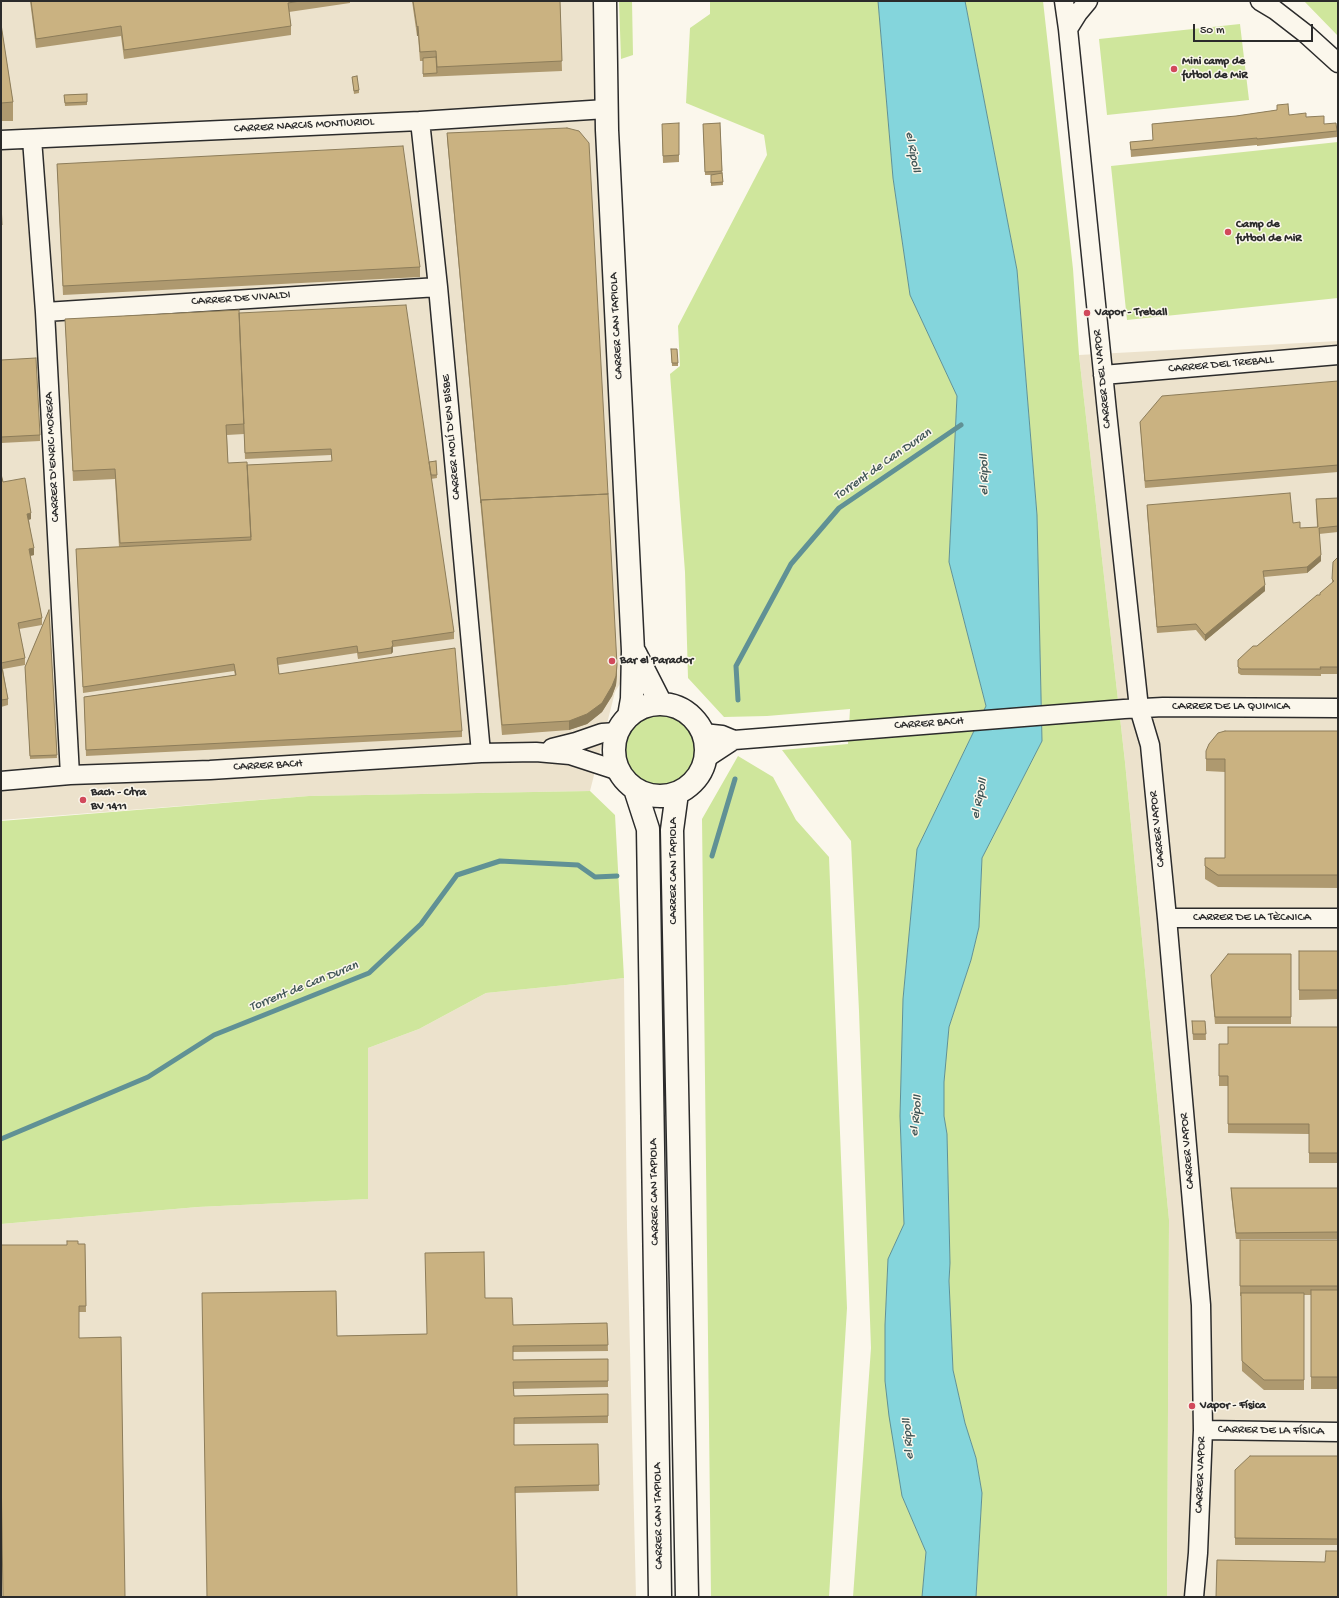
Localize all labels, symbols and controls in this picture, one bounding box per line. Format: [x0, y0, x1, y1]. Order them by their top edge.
scale bar [1195, 16, 1315, 42]
text: 50 m [1200, 24, 1225, 38]
place label: Mini camp de futbol de MiR [1182, 55, 1248, 83]
marker: Mini camp de futbol de MiR [1169, 64, 1179, 74]
street label: CARRER NARCIS MONTIURIOL [234, 115, 374, 137]
water label: el Ripoll [901, 130, 923, 174]
place label: Camp de futbol de MiR [1236, 218, 1302, 246]
marker: Camp de futbol de MiR [1223, 227, 1233, 237]
street label: CARRER CAN TAPIOLA [607, 272, 627, 380]
street label: CARRER DE VIVALDI [191, 288, 291, 310]
place label: Vapor - Treball [1095, 306, 1168, 320]
marker: Vapor - Treball [1082, 308, 1092, 318]
street label: CARRER DEL VAPOR [1091, 329, 1115, 429]
street label: CARRER DEL TREBALL [1168, 353, 1274, 377]
street label: CARRER MOLÍ D'EN BISBE [439, 374, 465, 500]
street label: CARRER D'ENRIC MORERA [42, 392, 64, 522]
water label: Torrent de Can Duran [831, 425, 935, 505]
water label: el Ripoll [977, 454, 993, 496]
place label: Bar el Parador [620, 654, 693, 668]
marker: Bar el Parador [607, 656, 617, 666]
street label: CARRER DE LA QUIMICA [1172, 700, 1290, 714]
street label: CARRER BACH [894, 714, 964, 734]
street label: CARRER BACH [233, 757, 303, 775]
water label: el Ripoll [968, 777, 992, 821]
place label: Bach - Ctra BV 1411 [91, 786, 146, 814]
street label: CARRER VAPOR [1147, 790, 1169, 868]
marker: Bach - Ctra BV 1411 [78, 795, 88, 805]
street label: CARRER CAN TAPIOLA [667, 818, 681, 924]
street label: CARRER DE LA TÈCNICA [1193, 911, 1311, 925]
water label: Torrent de Can Duran [247, 958, 361, 1016]
water label: el Ripoll [907, 1095, 927, 1137]
street label: CARRER VAPOR [1177, 1112, 1199, 1190]
street label: CARRER CAN TAPIOLA [647, 1138, 663, 1246]
place label: Vapor - Física [1200, 1399, 1266, 1413]
marker: Vapor - Física [1187, 1401, 1197, 1411]
water label: el Ripoll [900, 1418, 918, 1460]
street label: CARRER DE LA FÍSICA [1218, 1423, 1324, 1439]
street label: CARRER VAPOR [1192, 1436, 1210, 1514]
street label: CARRER CAN TAPIOLA [651, 1462, 667, 1570]

